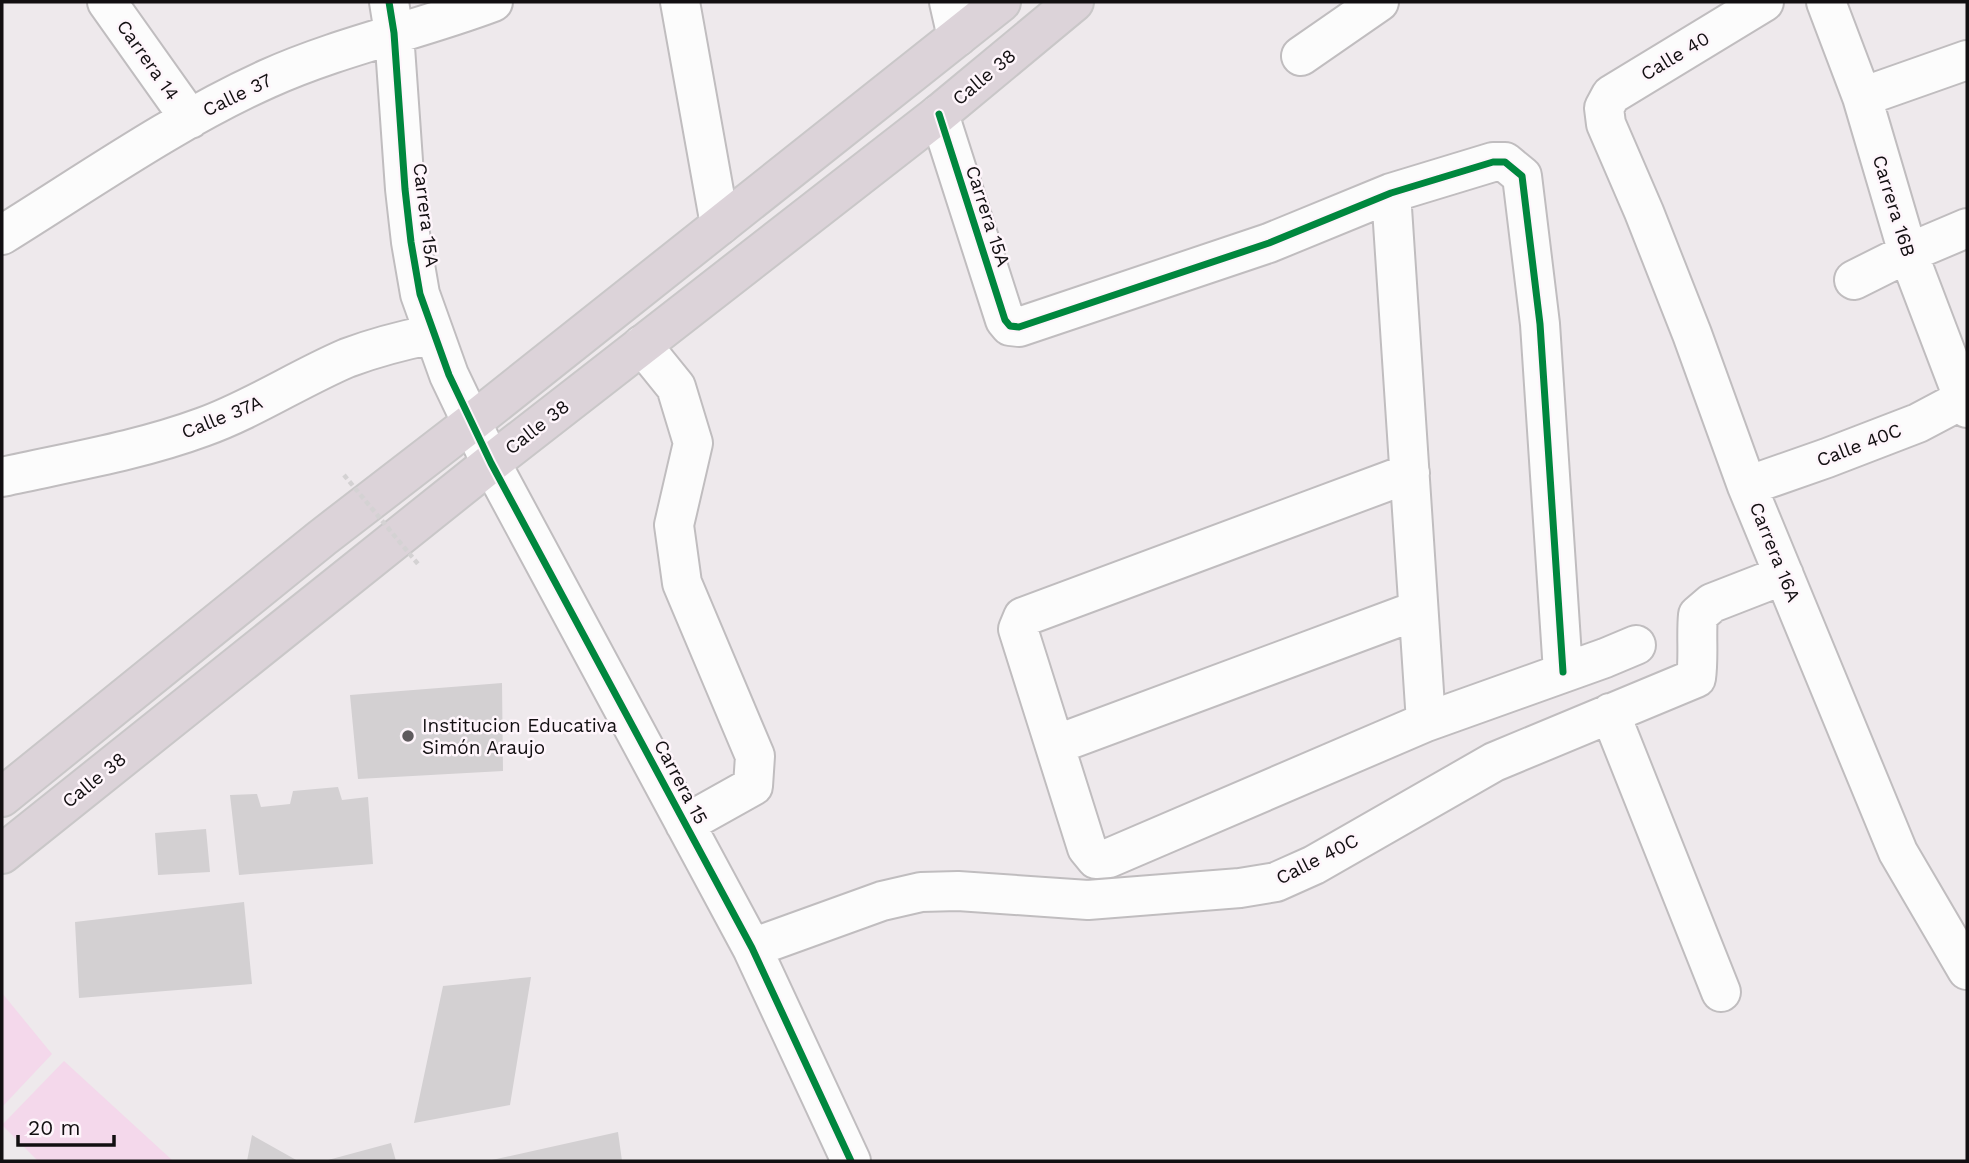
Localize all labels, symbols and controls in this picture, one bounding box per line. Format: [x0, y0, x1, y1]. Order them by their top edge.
street label: Carrera 14 [112, 15, 184, 105]
street label: Calle 40 [1636, 26, 1714, 86]
street label: Calle 38 [948, 44, 1020, 110]
street label: Calle 37 [199, 68, 275, 122]
street label: Carrera 16B [1868, 152, 1920, 260]
street label: Carrera 15A [408, 162, 444, 269]
street label: Carrera 15A [961, 163, 1015, 270]
street label: Calle 37A [178, 390, 266, 444]
street label: Calle 38 [500, 395, 574, 459]
street label: Calle 40C [1813, 418, 1905, 472]
street label: Carrera 16A [1745, 499, 1806, 606]
place label: Institucion Educativa Simón Araujo [422, 714, 617, 759]
marker: Institucion Educativa Simón Araujo [400, 728, 416, 744]
street label: Carrera 15 [649, 736, 713, 828]
street label: Calle 38 [57, 747, 131, 813]
street label: Calle 40C [1272, 828, 1362, 890]
scale bar [18, 1104, 114, 1148]
text: 20 m [28, 1115, 80, 1140]

